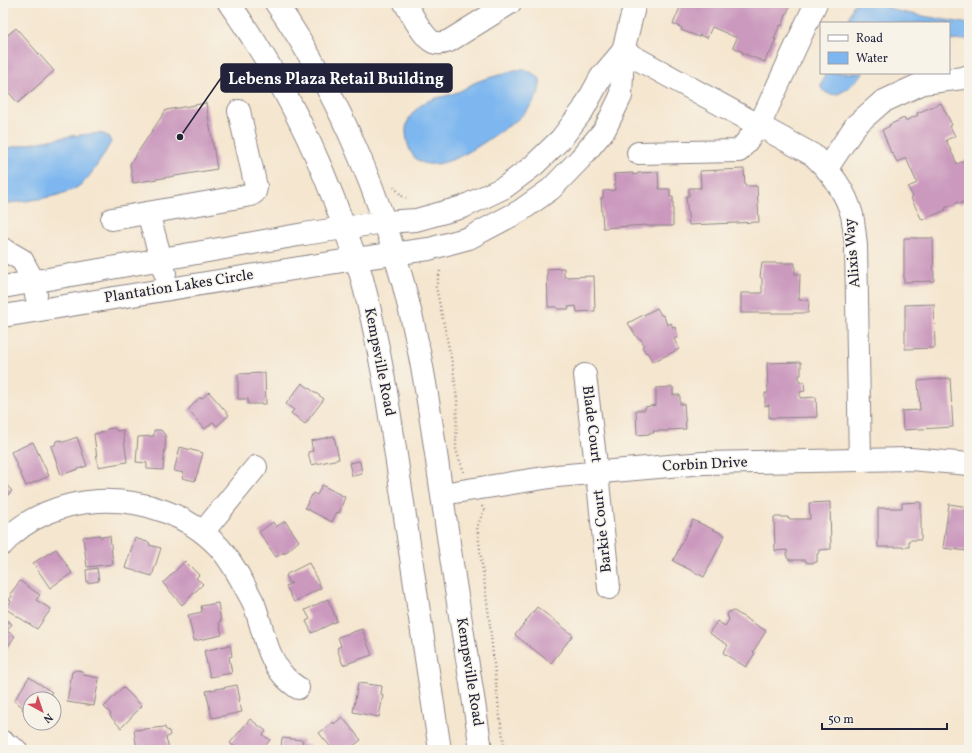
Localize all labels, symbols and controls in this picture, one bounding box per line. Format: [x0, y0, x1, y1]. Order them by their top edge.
legend [820, 22, 950, 74]
text: Road [856, 31, 883, 47]
text: Water [856, 51, 888, 67]
callout: Lebens Plaza Retail Building [221, 64, 452, 92]
text: Lebens Plaza Retail Building [228, 69, 444, 91]
street label: Alixis Way [839, 217, 867, 289]
street label: Plantation Lakes Circle [103, 265, 255, 309]
street label: Kempsville Road [358, 306, 400, 418]
street label: Blade Court [576, 384, 606, 464]
street label: Corbin Drive [662, 452, 748, 478]
street label: Barkie Court [588, 488, 618, 574]
street label: Kempsville Road [450, 616, 488, 728]
north arrow [22, 691, 62, 731]
scale bar [822, 705, 947, 731]
text: N [40, 709, 55, 726]
text: 50 m [828, 712, 854, 728]

